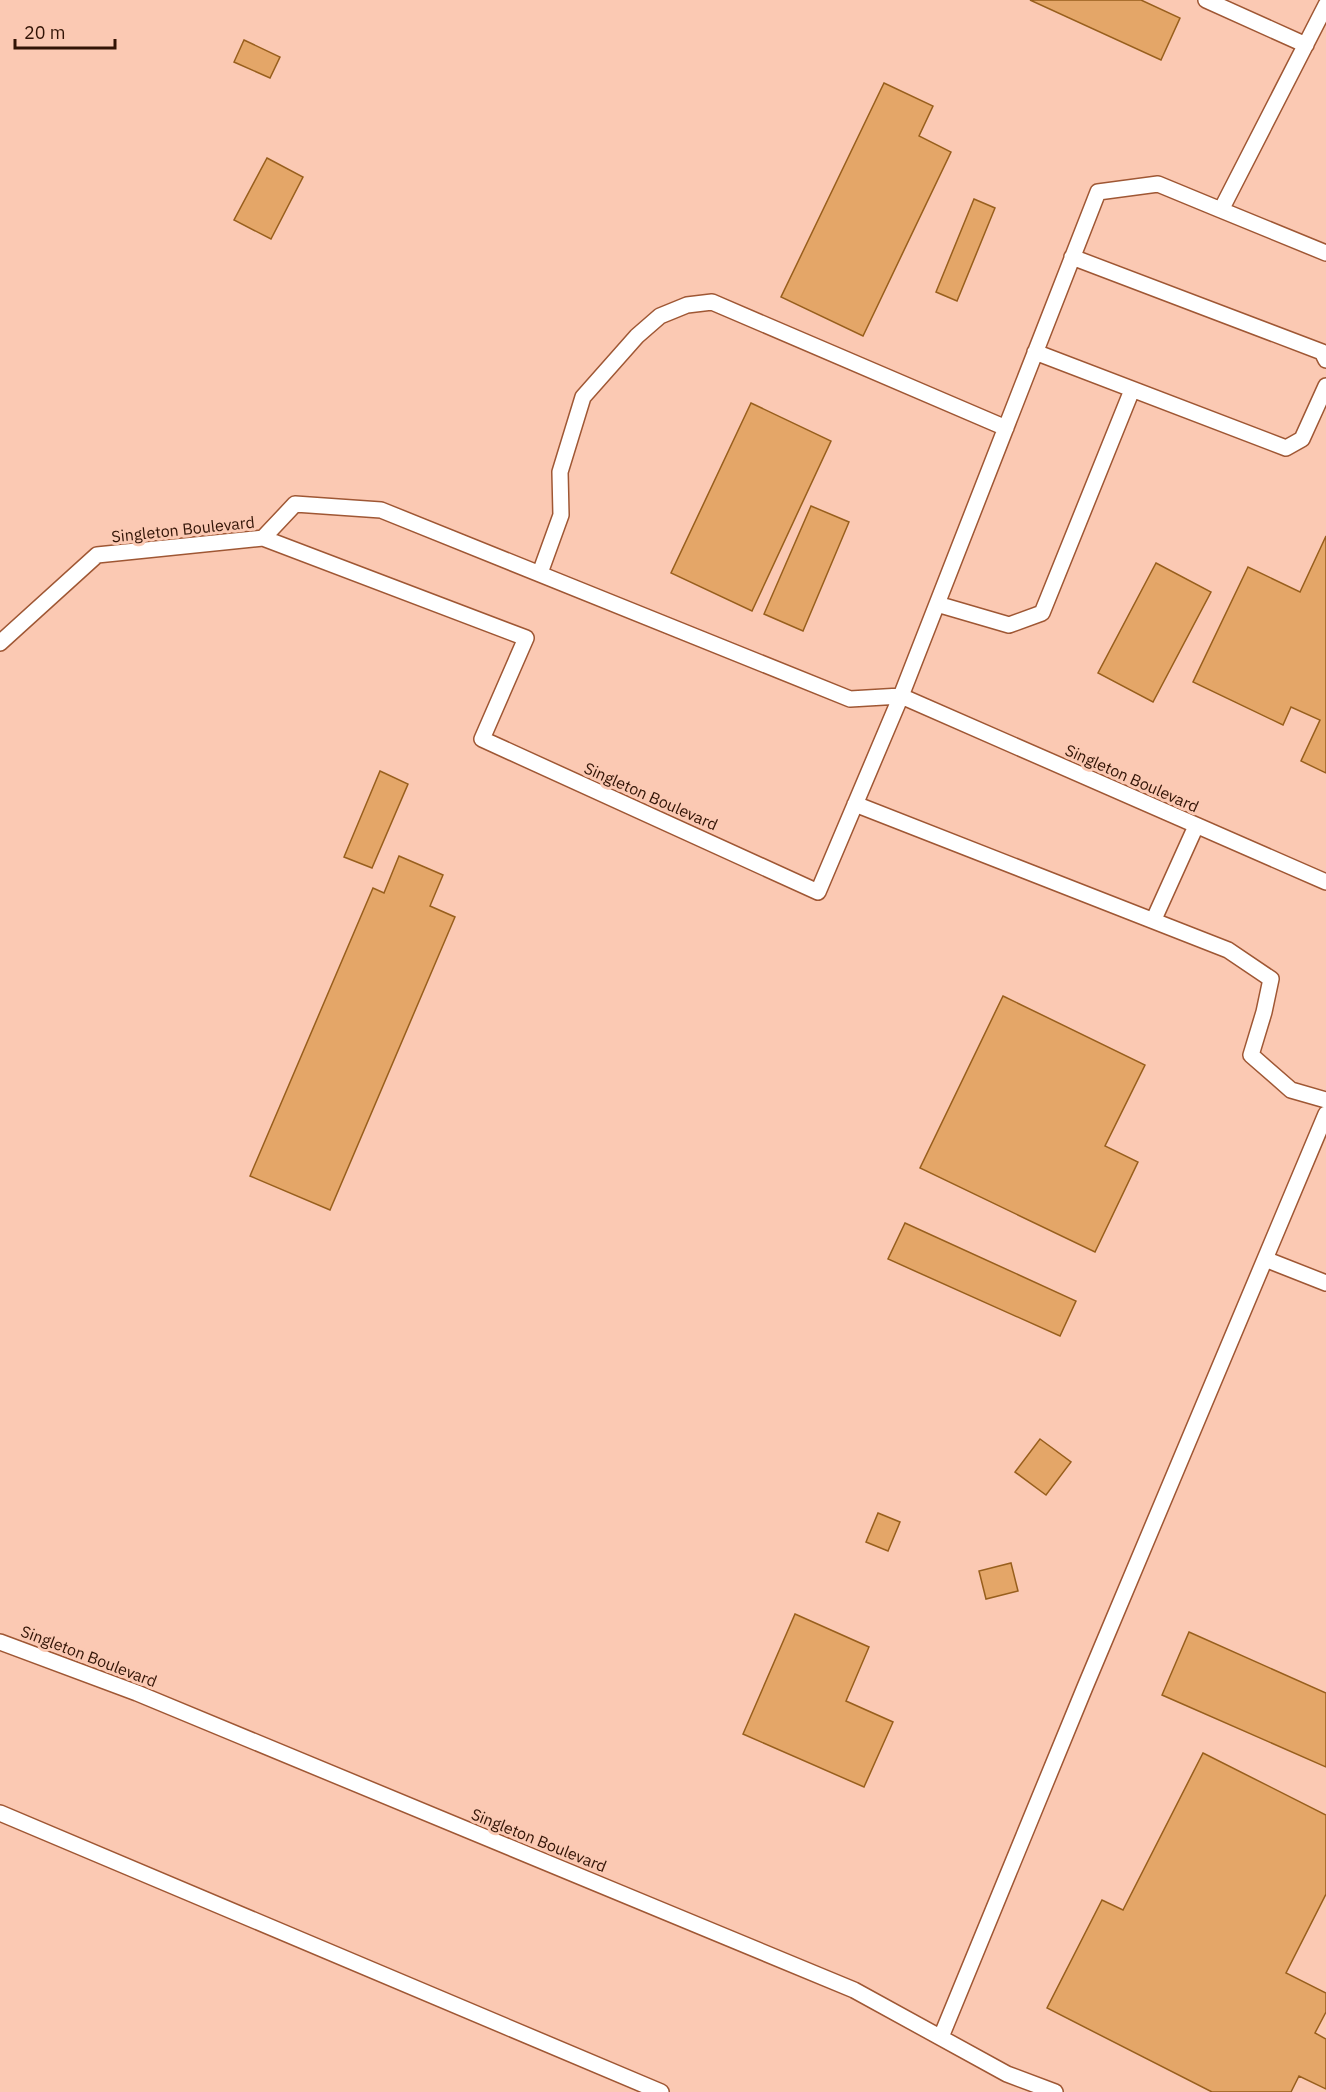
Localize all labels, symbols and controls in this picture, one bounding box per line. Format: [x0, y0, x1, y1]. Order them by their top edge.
scale bar [15, 12, 116, 50]
text: 20 m [24, 21, 66, 44]
street label: Singleton Boulevard [110, 512, 256, 546]
street label: Singleton Boulevard [1062, 740, 1202, 816]
street label: Singleton Boulevard [581, 758, 721, 834]
street label: Singleton Boulevard [18, 1621, 160, 1691]
street label: Singleton Boulevard [468, 1804, 610, 1876]

